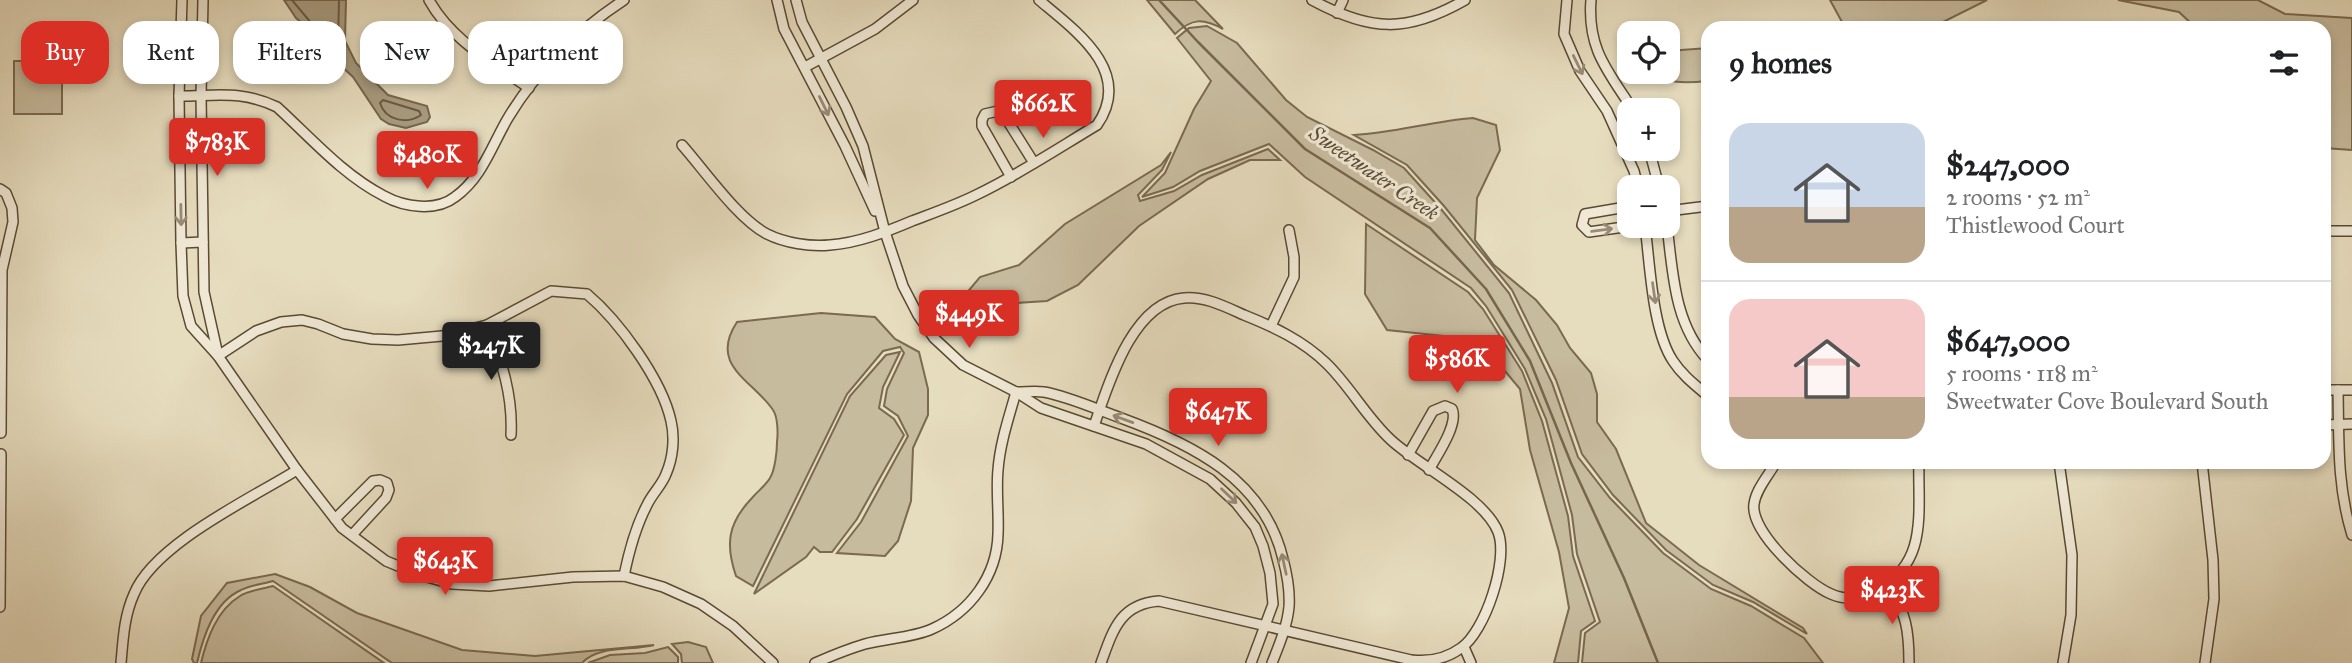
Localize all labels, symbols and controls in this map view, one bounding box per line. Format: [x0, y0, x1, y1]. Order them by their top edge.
chip: Buy [21, 21, 109, 84]
chip: Rent [123, 21, 219, 84]
chip: Filters [233, 21, 346, 84]
chip: New [360, 21, 454, 84]
chip: Apartment [468, 21, 623, 84]
map controls [1617, 21, 1680, 238]
button: locate [1617, 21, 1680, 84]
icon: filters [2265, 44, 2303, 82]
text: 9 homes [1729, 45, 1832, 81]
one-way arrow [1572, 54, 1586, 75]
pin: $662K [994, 80, 1092, 140]
text: $662K [1010, 89, 1076, 117]
one-way arrow [818, 96, 832, 116]
button: + [1617, 98, 1680, 161]
pin: $783K [168, 118, 266, 178]
water label: Sweetwater Creek [1303, 119, 1444, 226]
text: $783K [185, 127, 249, 155]
pin: $480K [378, 132, 476, 191]
text: $480K [393, 140, 461, 168]
text: $247,000 [1946, 147, 2070, 183]
icon: home [1785, 151, 1869, 235]
button: − [1617, 175, 1680, 238]
text: 2 rooms · 52 m² [1946, 183, 2090, 211]
one-way arrow [174, 203, 188, 226]
text: Thistlewood Court [1946, 211, 2125, 239]
one-way arrow [1590, 223, 1613, 236]
one-way arrow [1648, 282, 1661, 304]
pin: $449K [920, 290, 1018, 350]
text: $449K [935, 299, 1003, 327]
pin: $247K [442, 322, 540, 382]
text: $647,000 [1946, 323, 2071, 359]
icon: home [1785, 327, 1869, 411]
text: $247K [458, 331, 524, 359]
pin: $586K [1408, 336, 1506, 395]
text: $586K [1425, 344, 1489, 372]
text: 5 rooms · 118 m² [1946, 359, 2098, 387]
text: Sweetwater Cove Boulevard South [1946, 387, 2269, 415]
pin: $647K [1169, 388, 1267, 448]
text: $647K [1185, 397, 1251, 425]
one-way arrow [1113, 412, 1135, 424]
one-way arrow [1220, 488, 1237, 505]
pin: $643K [396, 538, 494, 597]
text: $643K [413, 546, 477, 574]
one-way arrow [1276, 553, 1290, 576]
pin: $423K [1843, 566, 1941, 626]
text: $423K [1860, 575, 1924, 603]

